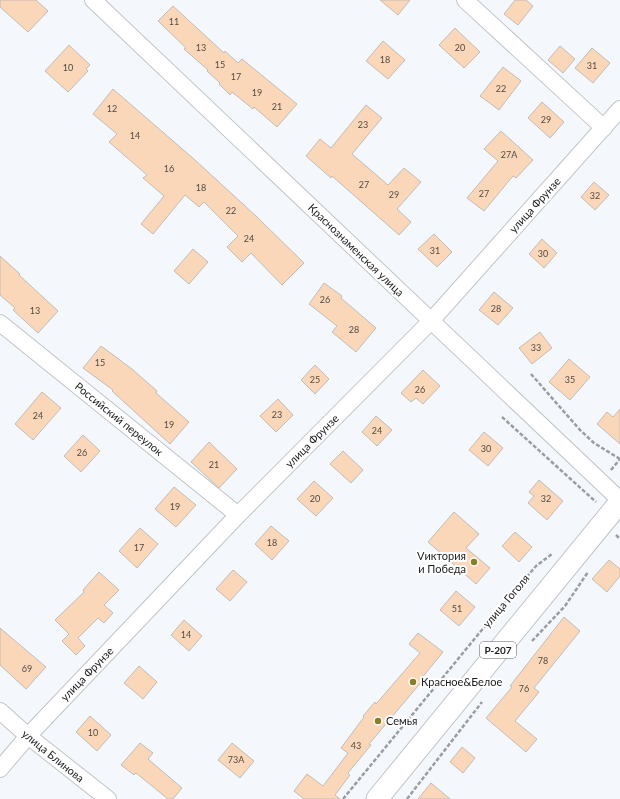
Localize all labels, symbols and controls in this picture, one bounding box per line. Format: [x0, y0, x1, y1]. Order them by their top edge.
house number: 11 [169, 16, 179, 27]
house number: 13 [196, 42, 206, 53]
house number: 20 [455, 42, 465, 53]
house number: 18 [380, 54, 390, 65]
house number: 15 [215, 59, 225, 70]
house number: 31 [587, 60, 597, 71]
house number: 10 [63, 62, 73, 73]
house number: 17 [231, 71, 241, 82]
house number: 22 [496, 83, 506, 94]
house number: 19 [252, 87, 262, 98]
house number: 21 [272, 101, 282, 112]
house number: 12 [107, 103, 117, 114]
house number: 29 [541, 114, 551, 125]
house number: 23 [358, 119, 368, 130]
house number: 14 [130, 130, 140, 141]
house number: 27А [501, 149, 518, 160]
house number: 16 [164, 163, 174, 174]
street label: улица Фрунзе [506, 174, 563, 235]
house number: 27 [359, 179, 369, 190]
house number: 18 [196, 182, 206, 193]
house number: 27 [479, 188, 489, 199]
house number: 29 [389, 189, 399, 200]
house number: 32 [590, 190, 600, 201]
street label: Краснознаменская улица [306, 201, 407, 299]
house number: 22 [226, 205, 236, 216]
house number: 24 [244, 233, 254, 244]
house number: 31 [430, 245, 440, 256]
house number: 30 [538, 248, 548, 259]
house number: 26 [320, 294, 330, 305]
house number: 28 [491, 303, 501, 314]
house number: 13 [30, 305, 40, 316]
house number: 28 [349, 324, 359, 335]
house number: 33 [531, 342, 541, 353]
house number: 15 [95, 357, 105, 368]
house number: 25 [310, 374, 320, 385]
house number: 35 [565, 374, 575, 385]
street label: Российский переулок [73, 379, 166, 458]
house number: 26 [415, 384, 425, 395]
house number: 23 [272, 409, 282, 420]
house number: 24 [33, 410, 43, 421]
street label: улица Фрунзе [282, 411, 341, 470]
house number: 19 [164, 419, 174, 430]
house number: 24 [372, 425, 382, 436]
house number: 30 [481, 443, 491, 454]
house number: 26 [77, 447, 87, 458]
house number: 21 [209, 459, 219, 470]
house number: 20 [310, 493, 320, 504]
house number: 32 [541, 493, 551, 504]
house number: 19 [170, 501, 180, 512]
house number: 18 [267, 537, 277, 548]
house number: 17 [134, 542, 144, 553]
place label: Vиктория и Победа [417, 549, 466, 575]
marker: Vиктория и Победа [469, 557, 479, 567]
street label: улица Гоголя [480, 571, 532, 630]
house number: 51 [452, 603, 462, 614]
house number: 14 [181, 629, 191, 640]
road number: Р-207 [480, 642, 516, 658]
street label: улица Фрунзе [58, 644, 116, 703]
house number: 78 [538, 655, 548, 666]
house number: 69 [22, 663, 32, 674]
place label: Красное&Белое [421, 675, 503, 688]
marker: Красное&Белое [408, 677, 418, 687]
house number: 76 [519, 683, 529, 694]
place label: Семья [386, 714, 417, 727]
marker: Семья [373, 716, 383, 726]
street label: улица Блинова [20, 727, 87, 784]
house number: 10 [88, 727, 98, 738]
house number: 43 [351, 740, 361, 751]
house number: 73А [228, 754, 245, 765]

